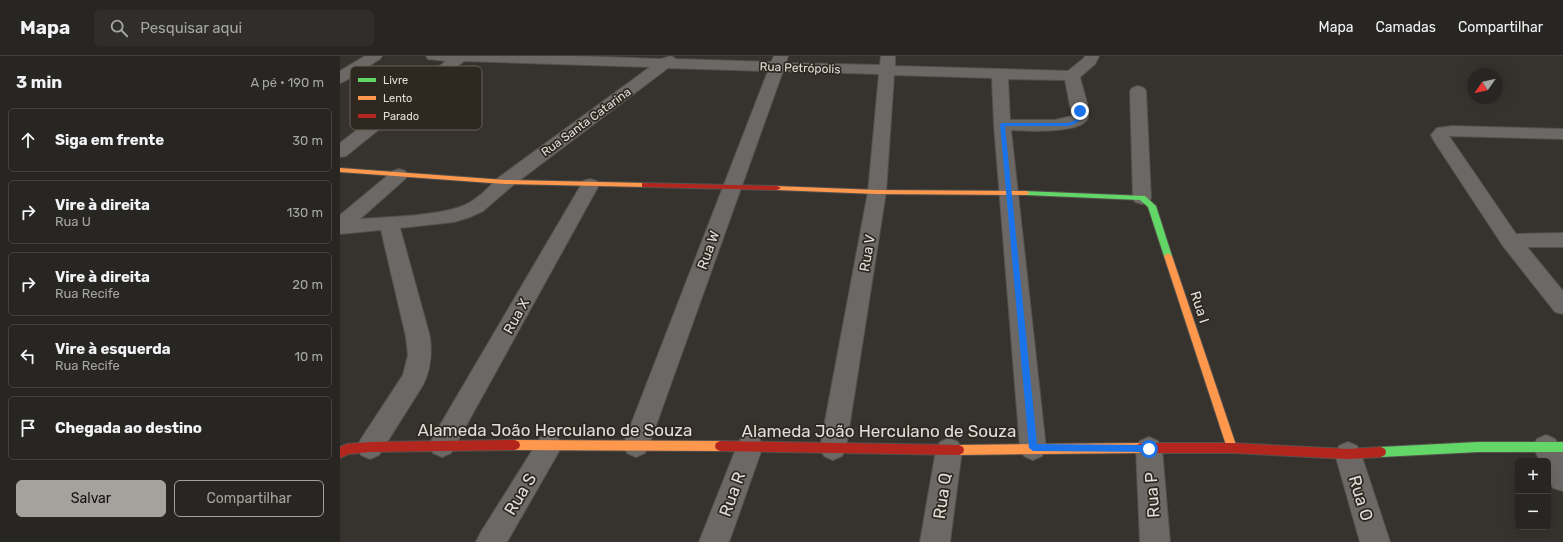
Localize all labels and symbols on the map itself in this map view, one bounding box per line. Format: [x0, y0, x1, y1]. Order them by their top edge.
street label: Rua Petrópolis [759, 60, 841, 76]
legend [350, 66, 482, 130]
north arrow [1467, 68, 1503, 104]
text: Livre [383, 74, 408, 87]
street label: Rua Santa Catarina [538, 85, 634, 159]
text: Lento [383, 92, 412, 105]
route end [1071, 102, 1089, 120]
text: Parado [383, 110, 419, 123]
street label: Rua W [694, 229, 723, 272]
street label: Rua V [856, 233, 879, 273]
street label: Rua I [1186, 289, 1213, 325]
street label: Rua X [500, 296, 533, 337]
street label: Alameda João Herculano de Souza [418, 420, 692, 440]
street label: Alameda João Herculano de Souza [742, 421, 1016, 441]
route start [1140, 440, 1158, 458]
street label: Rua S [500, 469, 540, 519]
street label: Rua R [715, 469, 749, 519]
street label: Rua P [1140, 471, 1164, 519]
street label: Rua Q [929, 472, 955, 520]
street label: Rua O [1345, 473, 1377, 523]

